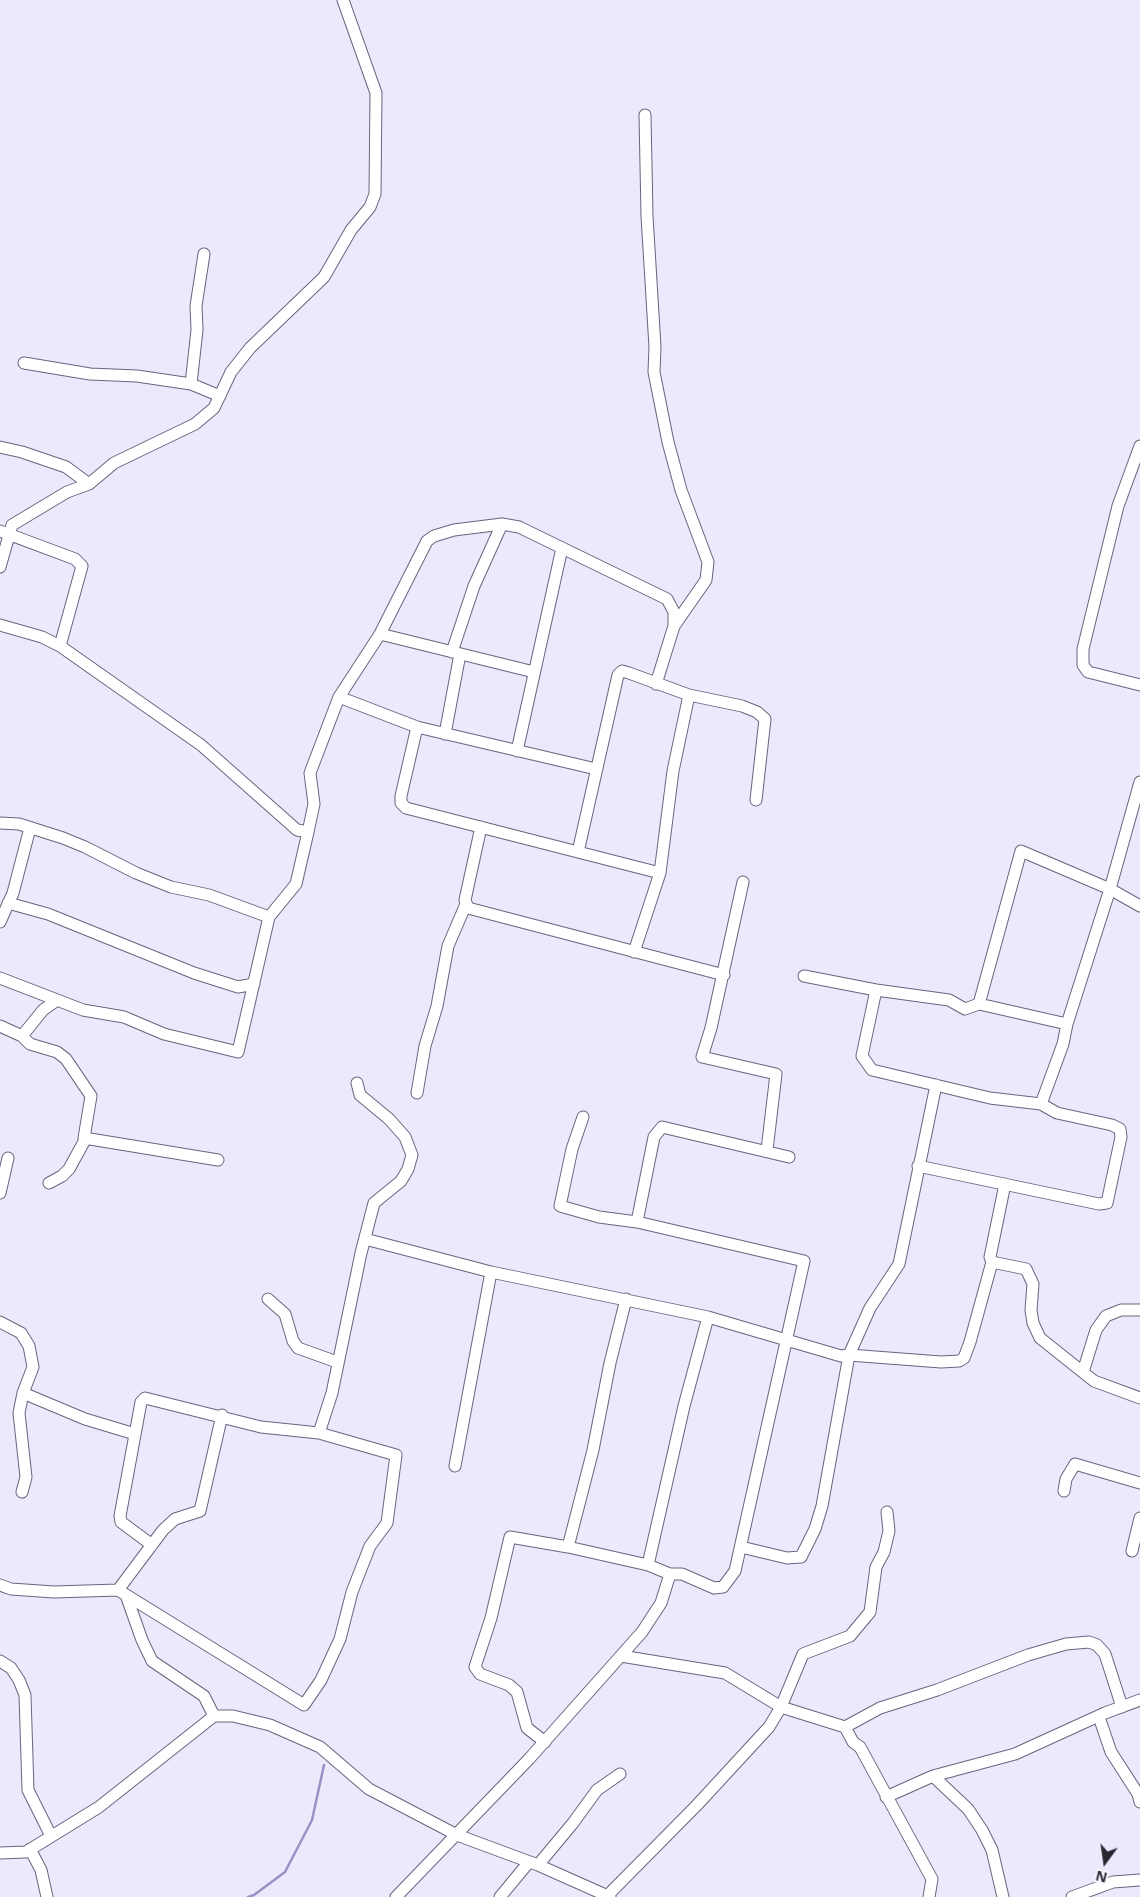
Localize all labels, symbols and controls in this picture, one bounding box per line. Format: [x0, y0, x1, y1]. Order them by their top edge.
north arrow [1080, 1837, 1130, 1887]
text: N [1093, 1866, 1109, 1888]

